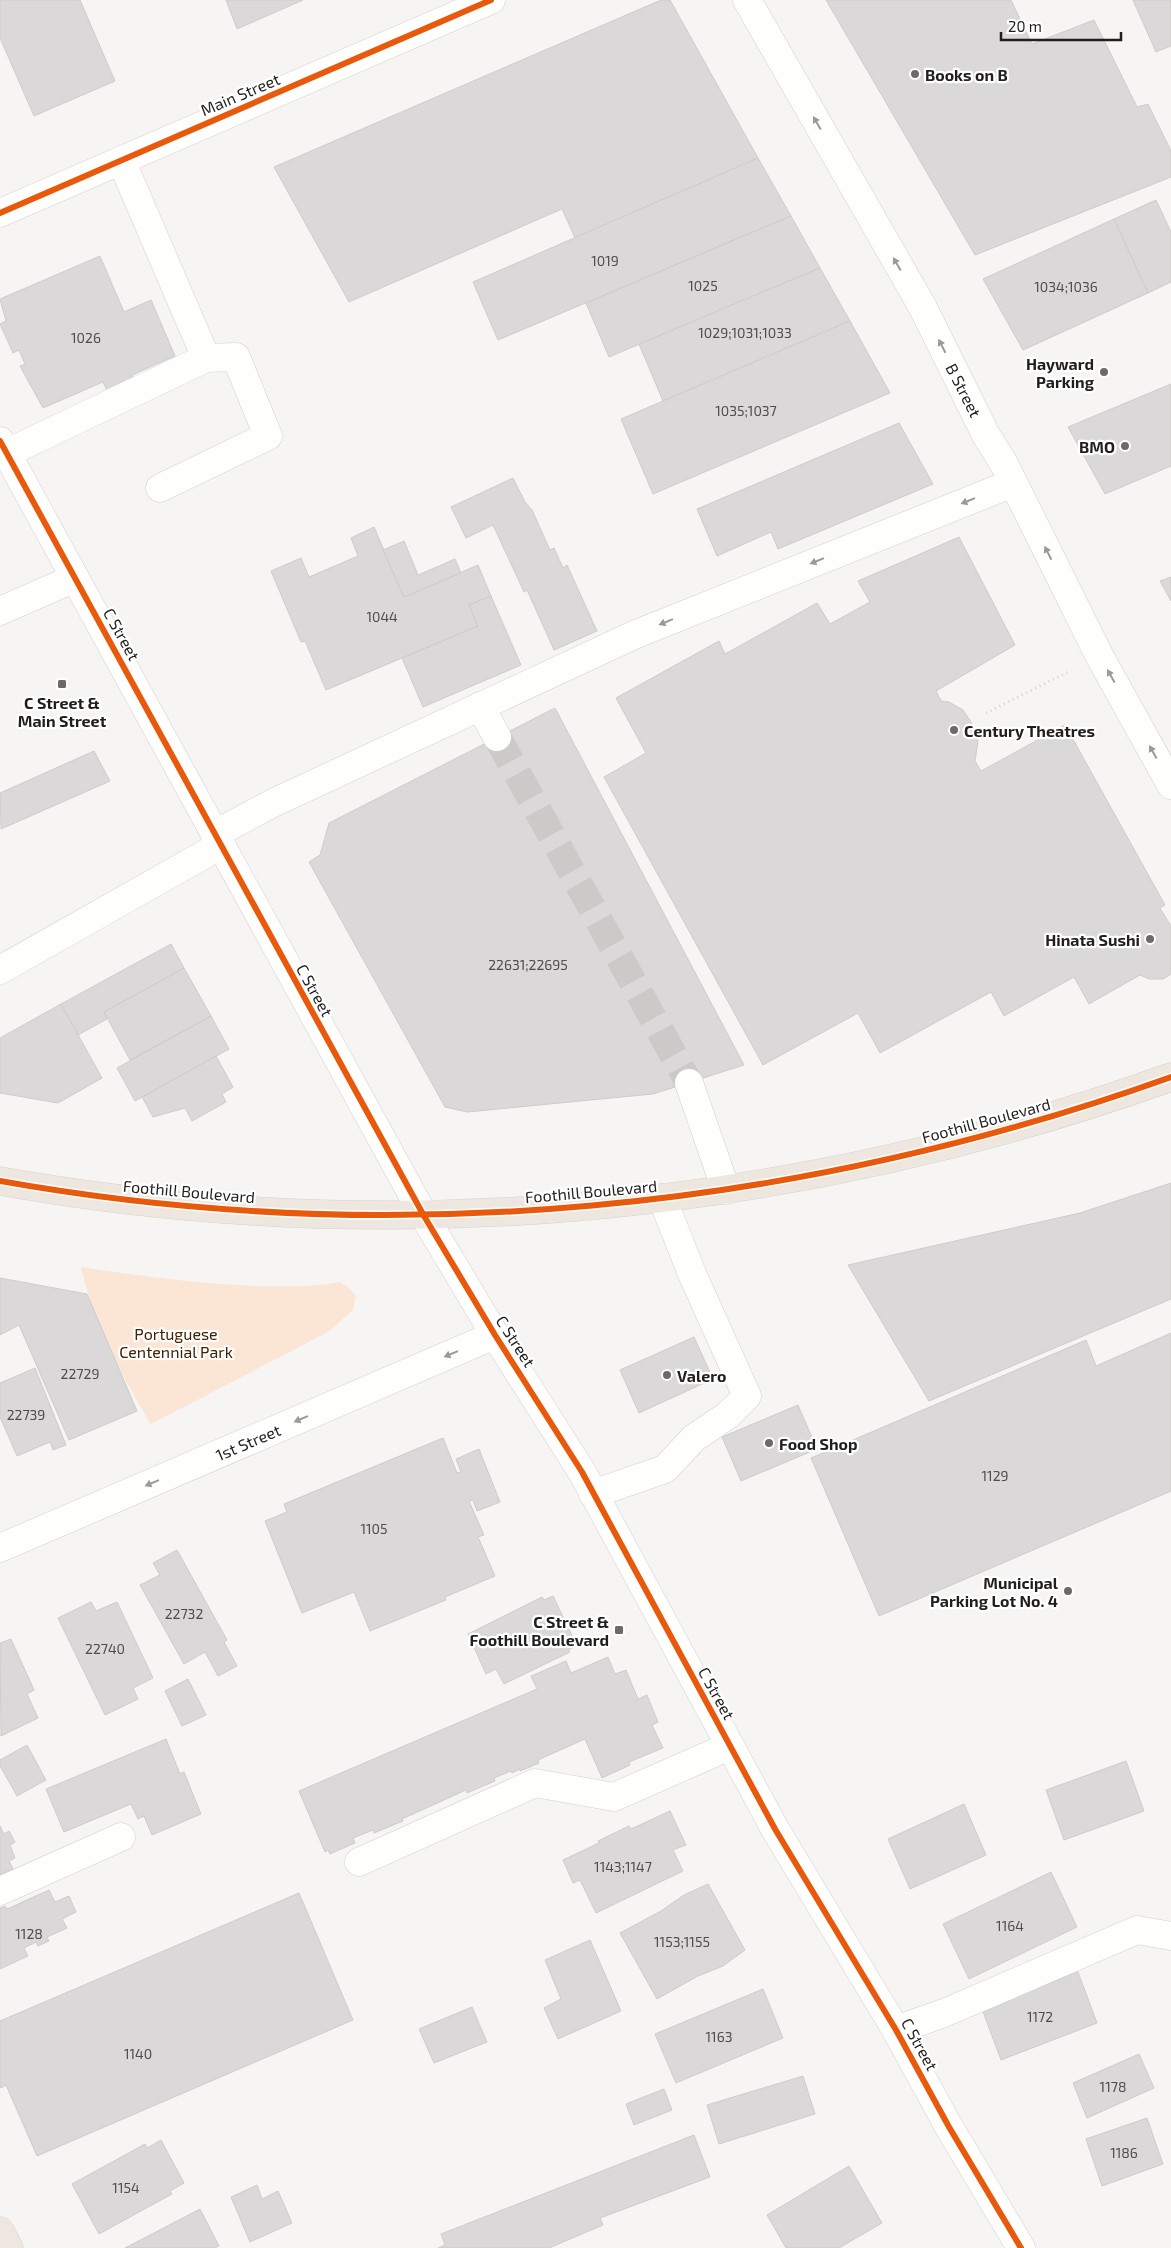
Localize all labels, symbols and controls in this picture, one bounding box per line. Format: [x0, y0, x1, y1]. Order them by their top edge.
scale bar [1001, 10, 1121, 42]
text: 20 m [1008, 17, 1042, 35]
place label: Books on B [925, 65, 1008, 84]
marker: Books on B [909, 68, 921, 80]
street label: Main Street [198, 69, 282, 119]
one-way arrow [812, 116, 821, 129]
house number: 1019 [591, 252, 619, 269]
one-way arrow [893, 257, 902, 270]
house number: 1025 [688, 277, 718, 294]
house number: 1034;1036 [1034, 278, 1098, 295]
house number: 1029;1031;1033 [698, 324, 792, 341]
house number: 1026 [71, 329, 101, 346]
one-way arrow [938, 339, 946, 353]
place label: Hayward Parking [1026, 354, 1095, 391]
street label: B Street [942, 360, 986, 420]
marker: Hayward Parking [1098, 366, 1110, 378]
house number: 1035;1037 [715, 402, 777, 419]
place label: BMO [1079, 437, 1115, 456]
marker: BMO [1119, 440, 1131, 452]
one-way arrow [960, 497, 975, 505]
one-way arrow [1044, 546, 1052, 560]
one-way arrow [810, 558, 824, 566]
street label: C Street [100, 604, 144, 664]
house number: 1044 [366, 608, 398, 625]
one-way arrow [659, 619, 673, 627]
one-way arrow [1107, 669, 1115, 684]
marker: C Street & Main Street [56, 678, 68, 690]
place label: C Street & Main Street [18, 693, 107, 730]
place label: Century Theatres [964, 721, 1095, 741]
marker: Century Theatres [948, 724, 960, 736]
one-way arrow [1149, 745, 1157, 759]
place label: Hinata Sushi [1045, 930, 1140, 949]
marker: Hinata Sushi [1144, 933, 1156, 945]
house number: 22631;22695 [488, 956, 568, 973]
street label: C Street [293, 960, 337, 1020]
street label: Foothill Boulevard [920, 1094, 1052, 1146]
street label: Foothill Boulevard [122, 1176, 256, 1206]
street label: Foothill Boulevard [524, 1176, 658, 1206]
street label: C Street [492, 1312, 540, 1370]
park label: Portuguese Centennial Park [119, 1324, 233, 1361]
one-way arrow [444, 1351, 458, 1359]
house number: 22729 [61, 1365, 99, 1382]
place label: Valero [677, 1366, 726, 1385]
marker: Valero [661, 1369, 673, 1381]
house number: 22739 [7, 1406, 45, 1423]
one-way arrow [294, 1415, 309, 1423]
street label: 1st Street [213, 1420, 283, 1464]
place label: Food Shop [779, 1434, 858, 1453]
marker: Food Shop [763, 1437, 775, 1449]
house number: 1129 [981, 1467, 1009, 1484]
one-way arrow [145, 1479, 159, 1487]
house number: 1105 [360, 1520, 388, 1537]
place label: Municipal Parking Lot No. 4 [930, 1573, 1059, 1610]
marker: Municipal Parking Lot No. 4 [1062, 1585, 1074, 1597]
house number: 22732 [165, 1605, 203, 1622]
place label: C Street & Foothill Boulevard [470, 1612, 609, 1649]
marker: C Street & Foothill Boulevard [613, 1624, 625, 1636]
house number: 22740 [85, 1640, 125, 1657]
street label: C Street [695, 1663, 739, 1723]
house number: 1143;1147 [594, 1858, 652, 1875]
house number: 1164 [996, 1917, 1024, 1934]
house number: 1128 [15, 1925, 43, 1942]
house number: 1153;1155 [654, 1933, 710, 1950]
house number: 1172 [1027, 2008, 1053, 2025]
street label: C Street [898, 2014, 942, 2074]
house number: 1163 [706, 2028, 732, 2045]
house number: 1140 [124, 2045, 152, 2062]
house number: 1178 [1100, 2078, 1126, 2095]
house number: 1186 [1110, 2144, 1138, 2161]
house number: 1154 [112, 2179, 140, 2196]

